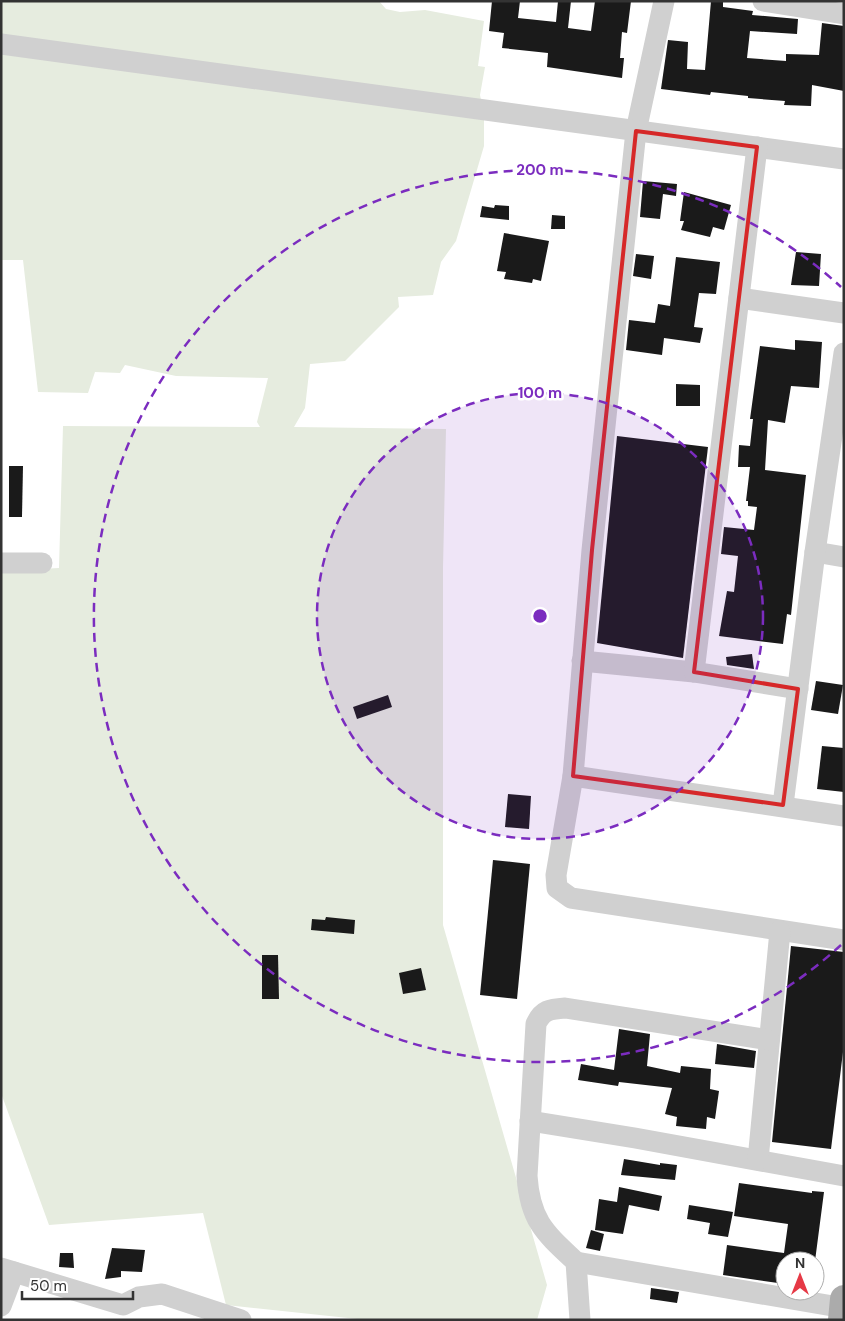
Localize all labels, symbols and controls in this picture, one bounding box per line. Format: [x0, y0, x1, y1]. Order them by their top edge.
text: 200 m [516, 160, 564, 180]
text: 100 m [518, 383, 562, 403]
centre of rings [531, 607, 549, 625]
north arrow [775, 1251, 825, 1301]
text: N [795, 1254, 805, 1272]
scale bar [22, 1268, 134, 1300]
text: 50 m [30, 1276, 67, 1296]

